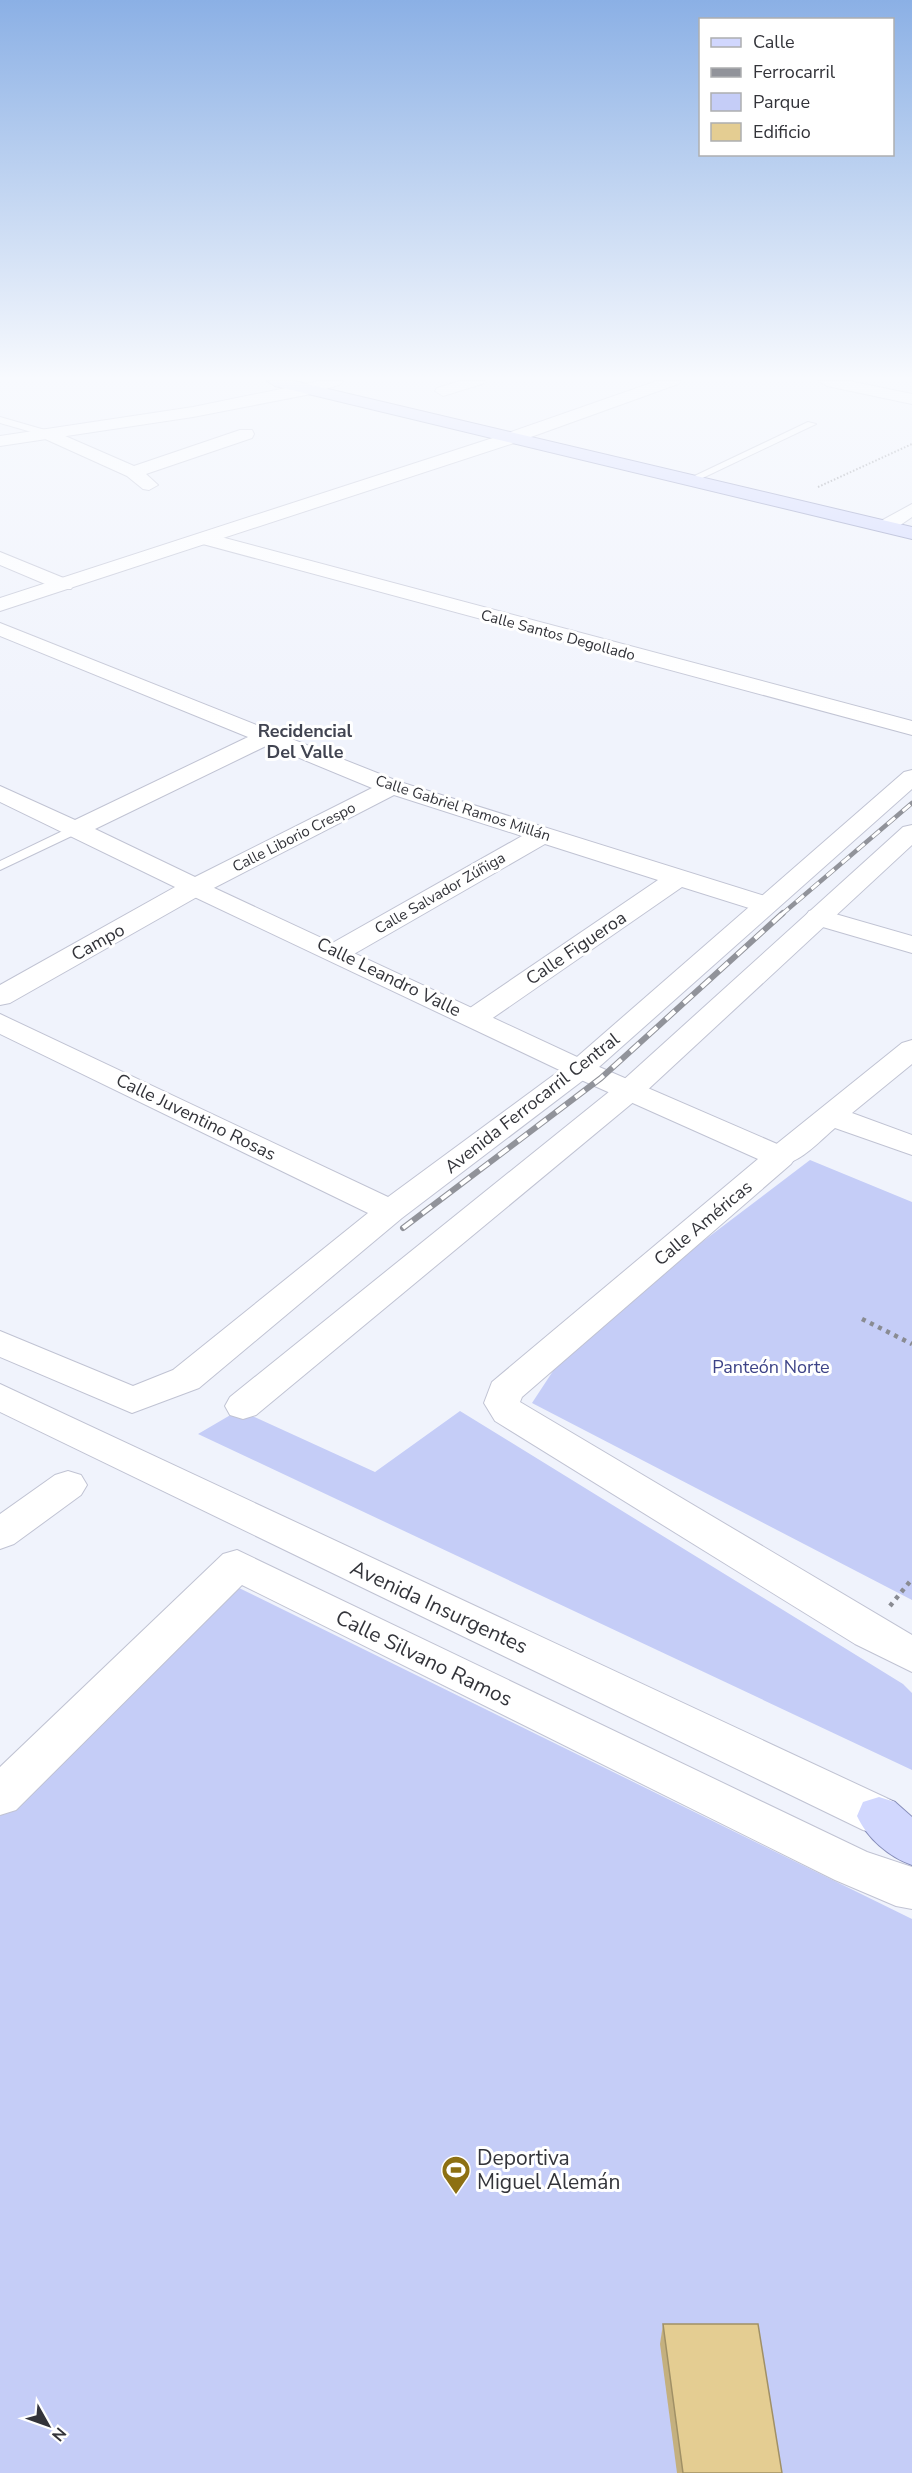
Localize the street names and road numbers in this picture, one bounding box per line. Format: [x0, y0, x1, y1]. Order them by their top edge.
street label: Calle Santos Degollado [479, 605, 637, 665]
street label: Calle Gabriel Ramos Millán [373, 770, 553, 846]
street label: Calle Liborio Crespo [229, 797, 359, 877]
street label: Calle Salvador Zúñiga [371, 847, 509, 939]
street label: Calle Figueroa [521, 906, 631, 990]
street label: Campo [67, 918, 129, 966]
street label: Calle Leandro Valle [313, 932, 465, 1022]
street label: Avenida Ferrocarril Central [440, 1027, 625, 1179]
street label: Calle Juventino Rosas [112, 1068, 280, 1166]
street label: Calle Américas [649, 1175, 757, 1271]
street label: Avenida Insurgentes [346, 1554, 532, 1660]
street label: Calle Silvano Ramos [331, 1603, 517, 1713]

